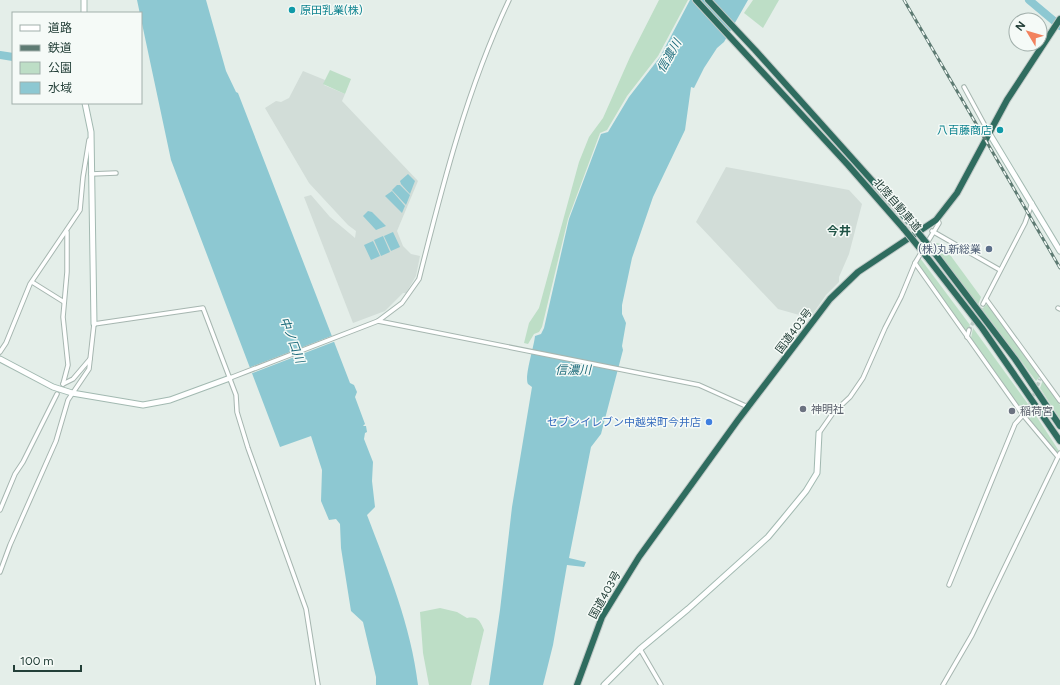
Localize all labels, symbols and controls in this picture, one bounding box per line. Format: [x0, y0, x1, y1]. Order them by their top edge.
place label: 原田乳業(株) [300, 4, 363, 17]
marker: 原田乳業(株) [287, 5, 297, 15]
legend [12, 12, 142, 104]
north arrow [1008, 12, 1048, 52]
text: N [1013, 19, 1028, 34]
text: 道路 [48, 21, 72, 35]
water label: 信濃川 [654, 35, 685, 75]
text: 鉄道 [48, 41, 72, 55]
text: 公園 [48, 61, 72, 75]
text: 水域 [48, 81, 72, 95]
place label: 八百藤商店 [937, 124, 992, 137]
marker: 八百藤商店 [995, 125, 1005, 135]
street label: 北陸自動車道 [870, 176, 924, 234]
district label: 今井 [827, 224, 851, 238]
place label: (株)丸新総業 [918, 243, 981, 256]
marker: (株)丸新総業 [984, 244, 994, 254]
street label: 国道403号 [773, 306, 815, 356]
water label: 中ノ口川 [277, 315, 308, 367]
water label: 信濃川 [555, 363, 593, 377]
place label: 神明社 [811, 403, 844, 416]
marker: 神明社 [798, 404, 808, 414]
place label: 稲荷宮 [1020, 405, 1053, 418]
marker: 稲荷宮 [1007, 406, 1017, 416]
place label: セブンイレブン中越栄町今井店 [547, 416, 701, 429]
marker: セブンイレブン中越栄町今井店 [704, 417, 714, 427]
street label: 国道403号 [586, 569, 624, 621]
scale bar [14, 647, 81, 673]
text: 100 m [20, 654, 54, 668]

